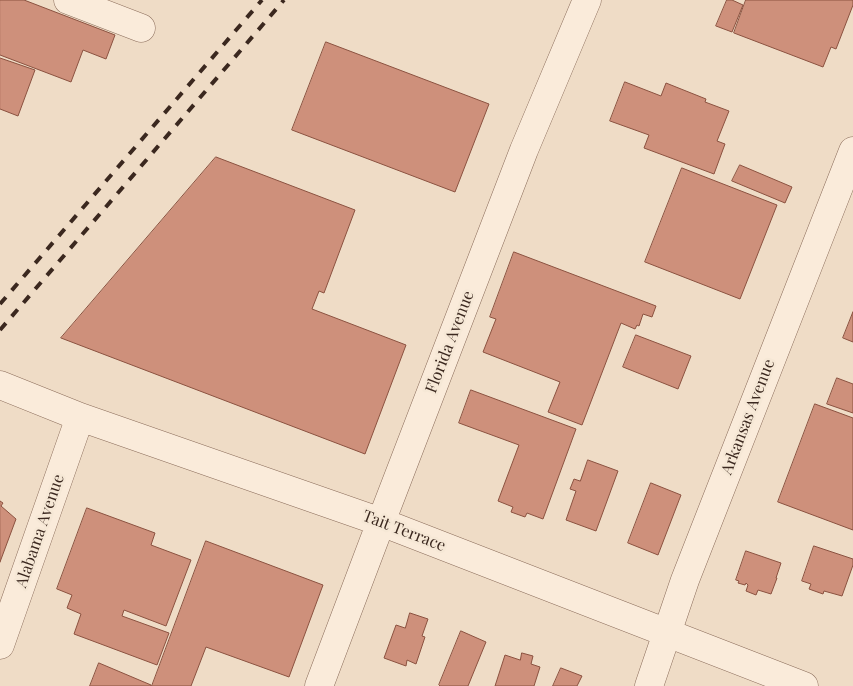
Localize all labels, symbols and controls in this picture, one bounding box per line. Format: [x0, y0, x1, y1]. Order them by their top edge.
street label: Florida Avenue [422, 288, 478, 396]
street label: Arkansas Avenue [717, 357, 779, 477]
street label: Alabama Avenue [12, 472, 68, 590]
street label: Tait Terrace [360, 506, 448, 556]

